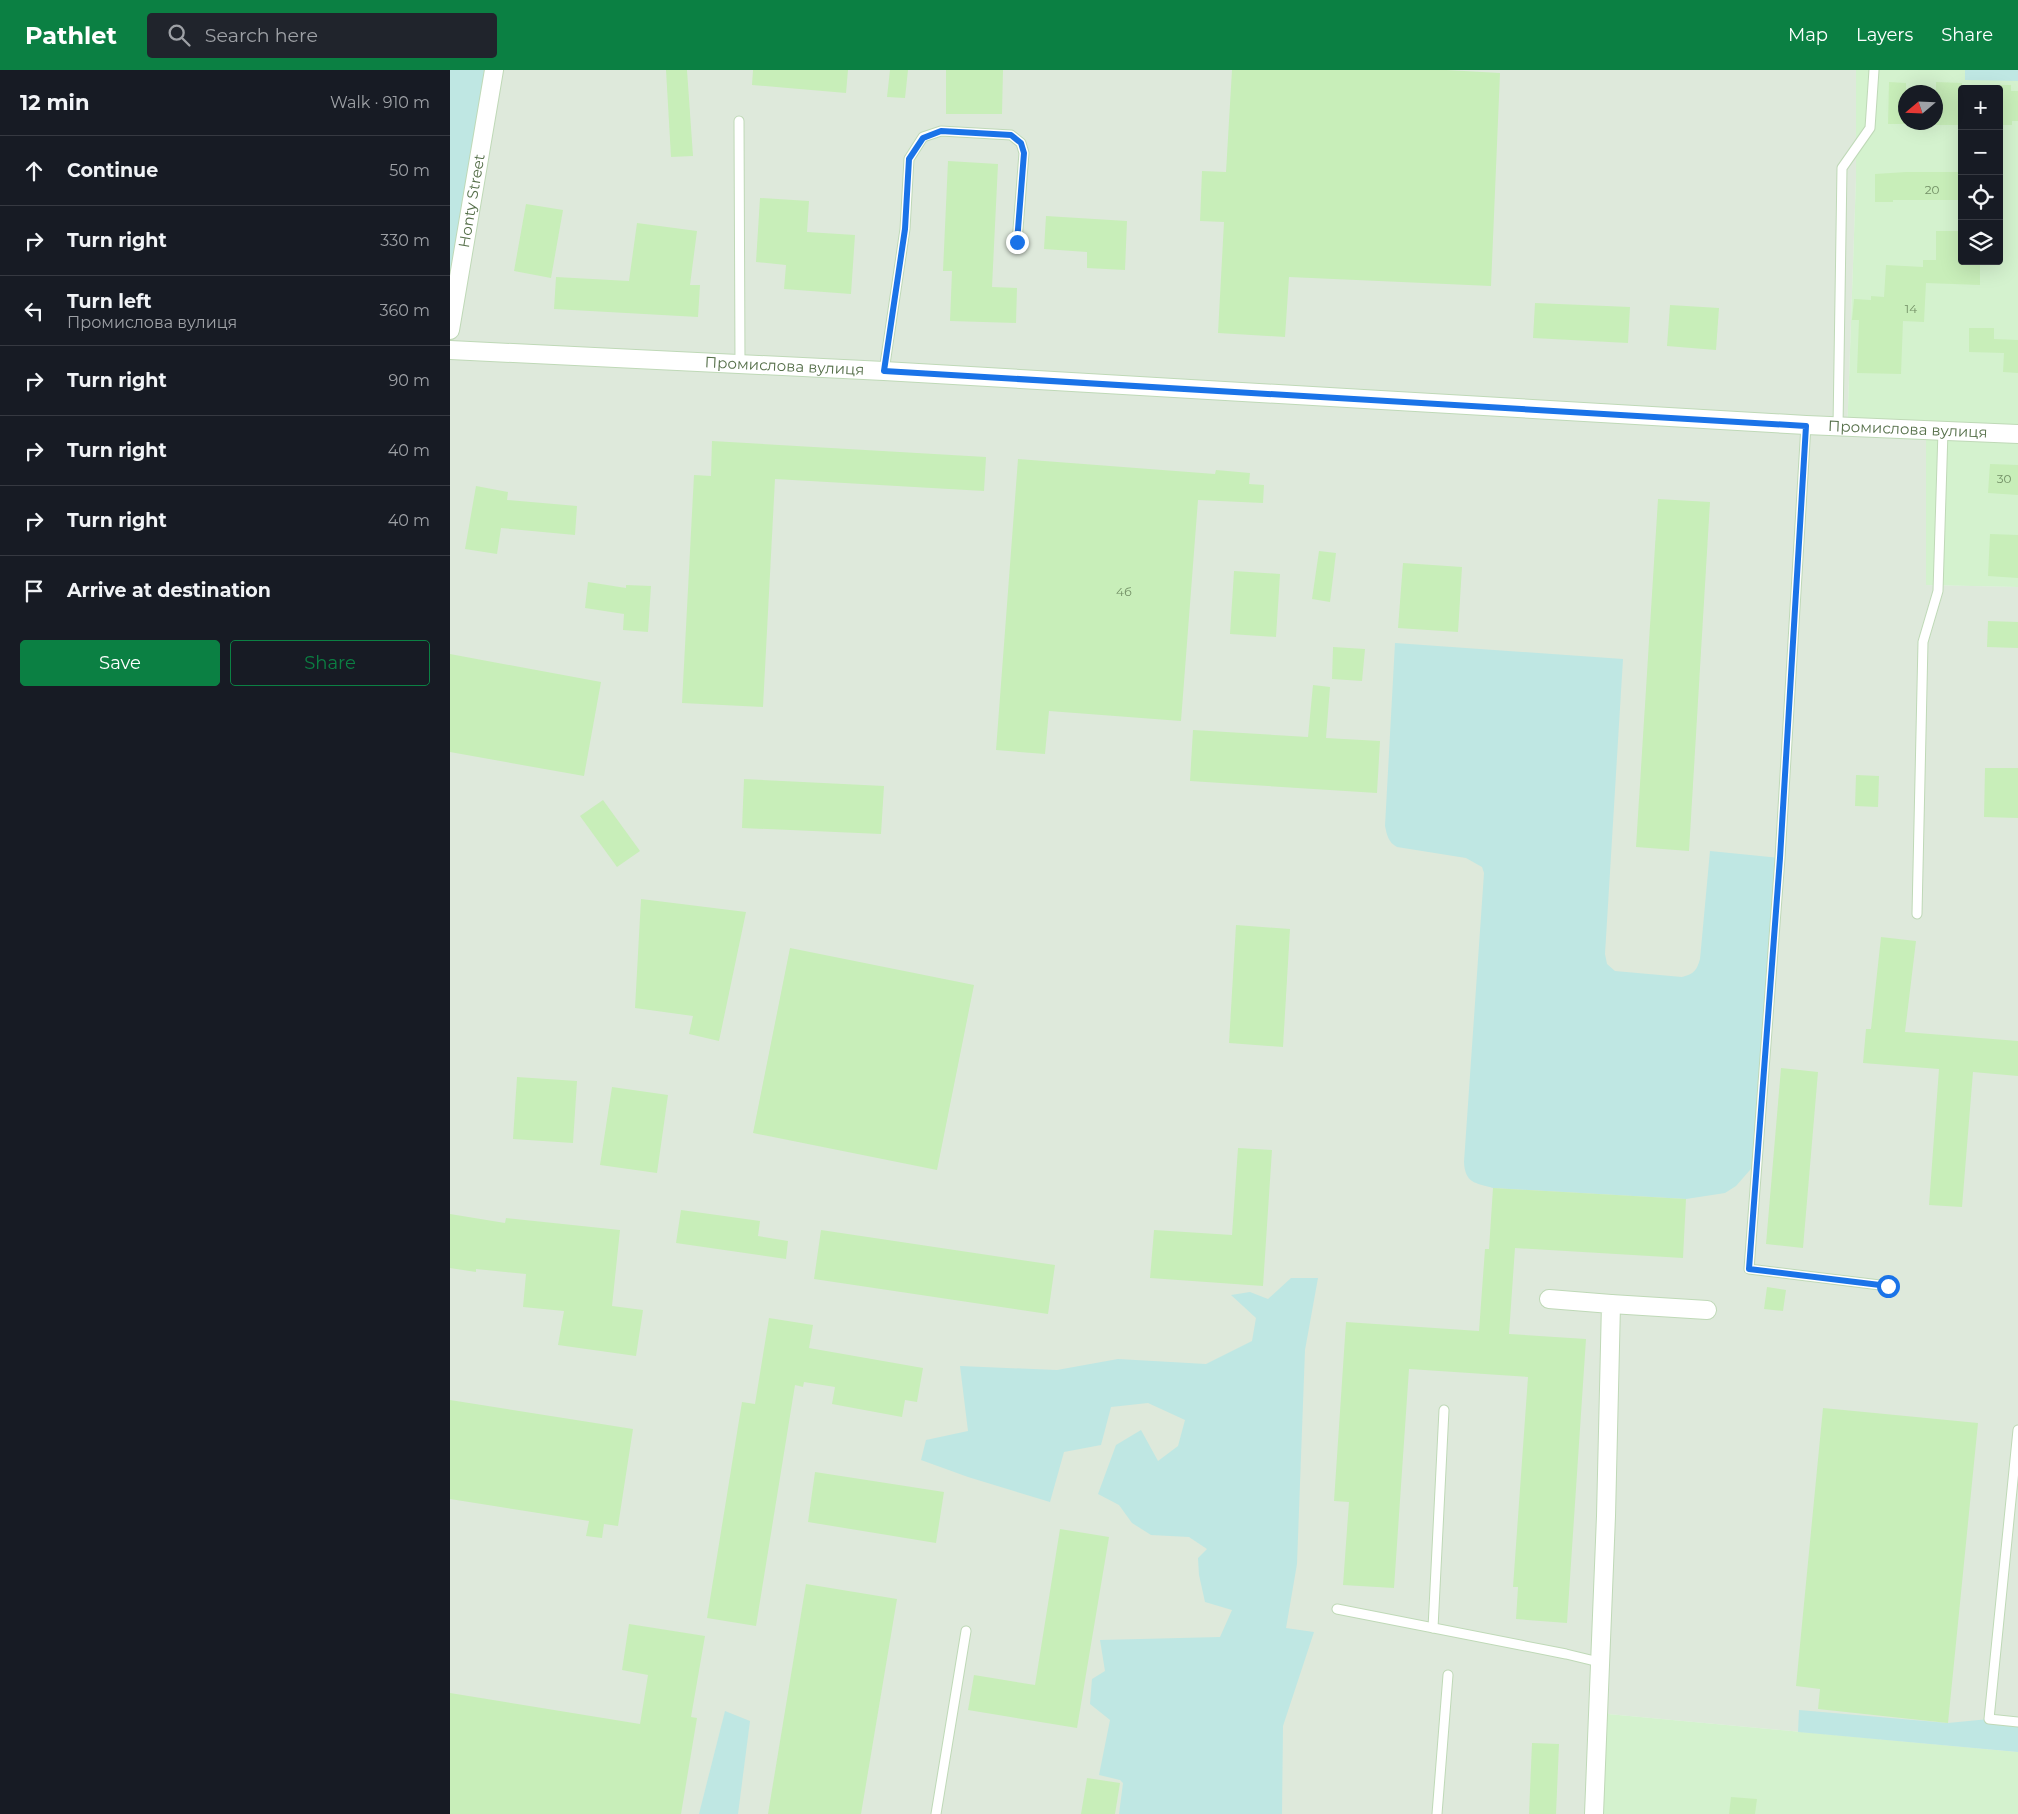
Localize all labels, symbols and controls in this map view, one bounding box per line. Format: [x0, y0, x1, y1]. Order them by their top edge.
search box [147, 13, 497, 58]
text: Pathlet [25, 21, 117, 50]
icon: search [165, 21, 193, 49]
text: Search here [205, 24, 318, 47]
text: Map [1788, 24, 1828, 46]
text: Layers [1856, 24, 1913, 46]
text: Share [1941, 24, 1993, 46]
north arrow [1898, 85, 1943, 130]
map controls [1958, 85, 2003, 265]
button: + [1958, 85, 2003, 130]
text: 12 min [20, 90, 89, 115]
text: Walk · 910 m [330, 93, 430, 112]
button: − [1958, 130, 2003, 175]
street label: Honty Street [454, 152, 489, 249]
icon: ahead [20, 157, 48, 185]
text: Continue [67, 159, 158, 182]
text: 50 m [389, 161, 430, 180]
button: locate [1958, 175, 2003, 220]
house number: 20 [1925, 182, 1939, 197]
button: layers [1958, 220, 2003, 265]
icon: right [20, 227, 48, 255]
text: Turn right [67, 229, 167, 252]
text: 330 m [380, 231, 430, 250]
route end [1006, 231, 1029, 254]
text: Turn left [67, 290, 152, 313]
icon: left [20, 297, 48, 325]
text: 360 m [379, 301, 430, 320]
house number: 14 [1905, 301, 1917, 316]
text: Промислова вулиця [67, 313, 237, 332]
street label: Промислова вулиця [704, 352, 865, 379]
icon: right [20, 367, 48, 395]
text: Turn right [67, 369, 167, 392]
text: 90 m [388, 371, 430, 390]
street label: Промислова вулиця [1828, 416, 1988, 442]
icon: right [20, 437, 48, 465]
text: Turn right [67, 439, 167, 462]
text: 40 m [388, 441, 430, 460]
house number: 30 [1997, 471, 2011, 486]
icon: right [20, 507, 48, 535]
text: Turn right [67, 509, 167, 532]
text: 40 m [388, 511, 430, 530]
icon: arrive [20, 577, 48, 605]
text: Arrive at destination [67, 579, 271, 602]
house number: 4б [1116, 584, 1132, 599]
button: Save [20, 640, 220, 686]
button: Share [230, 640, 430, 686]
route start [1877, 1275, 1900, 1298]

